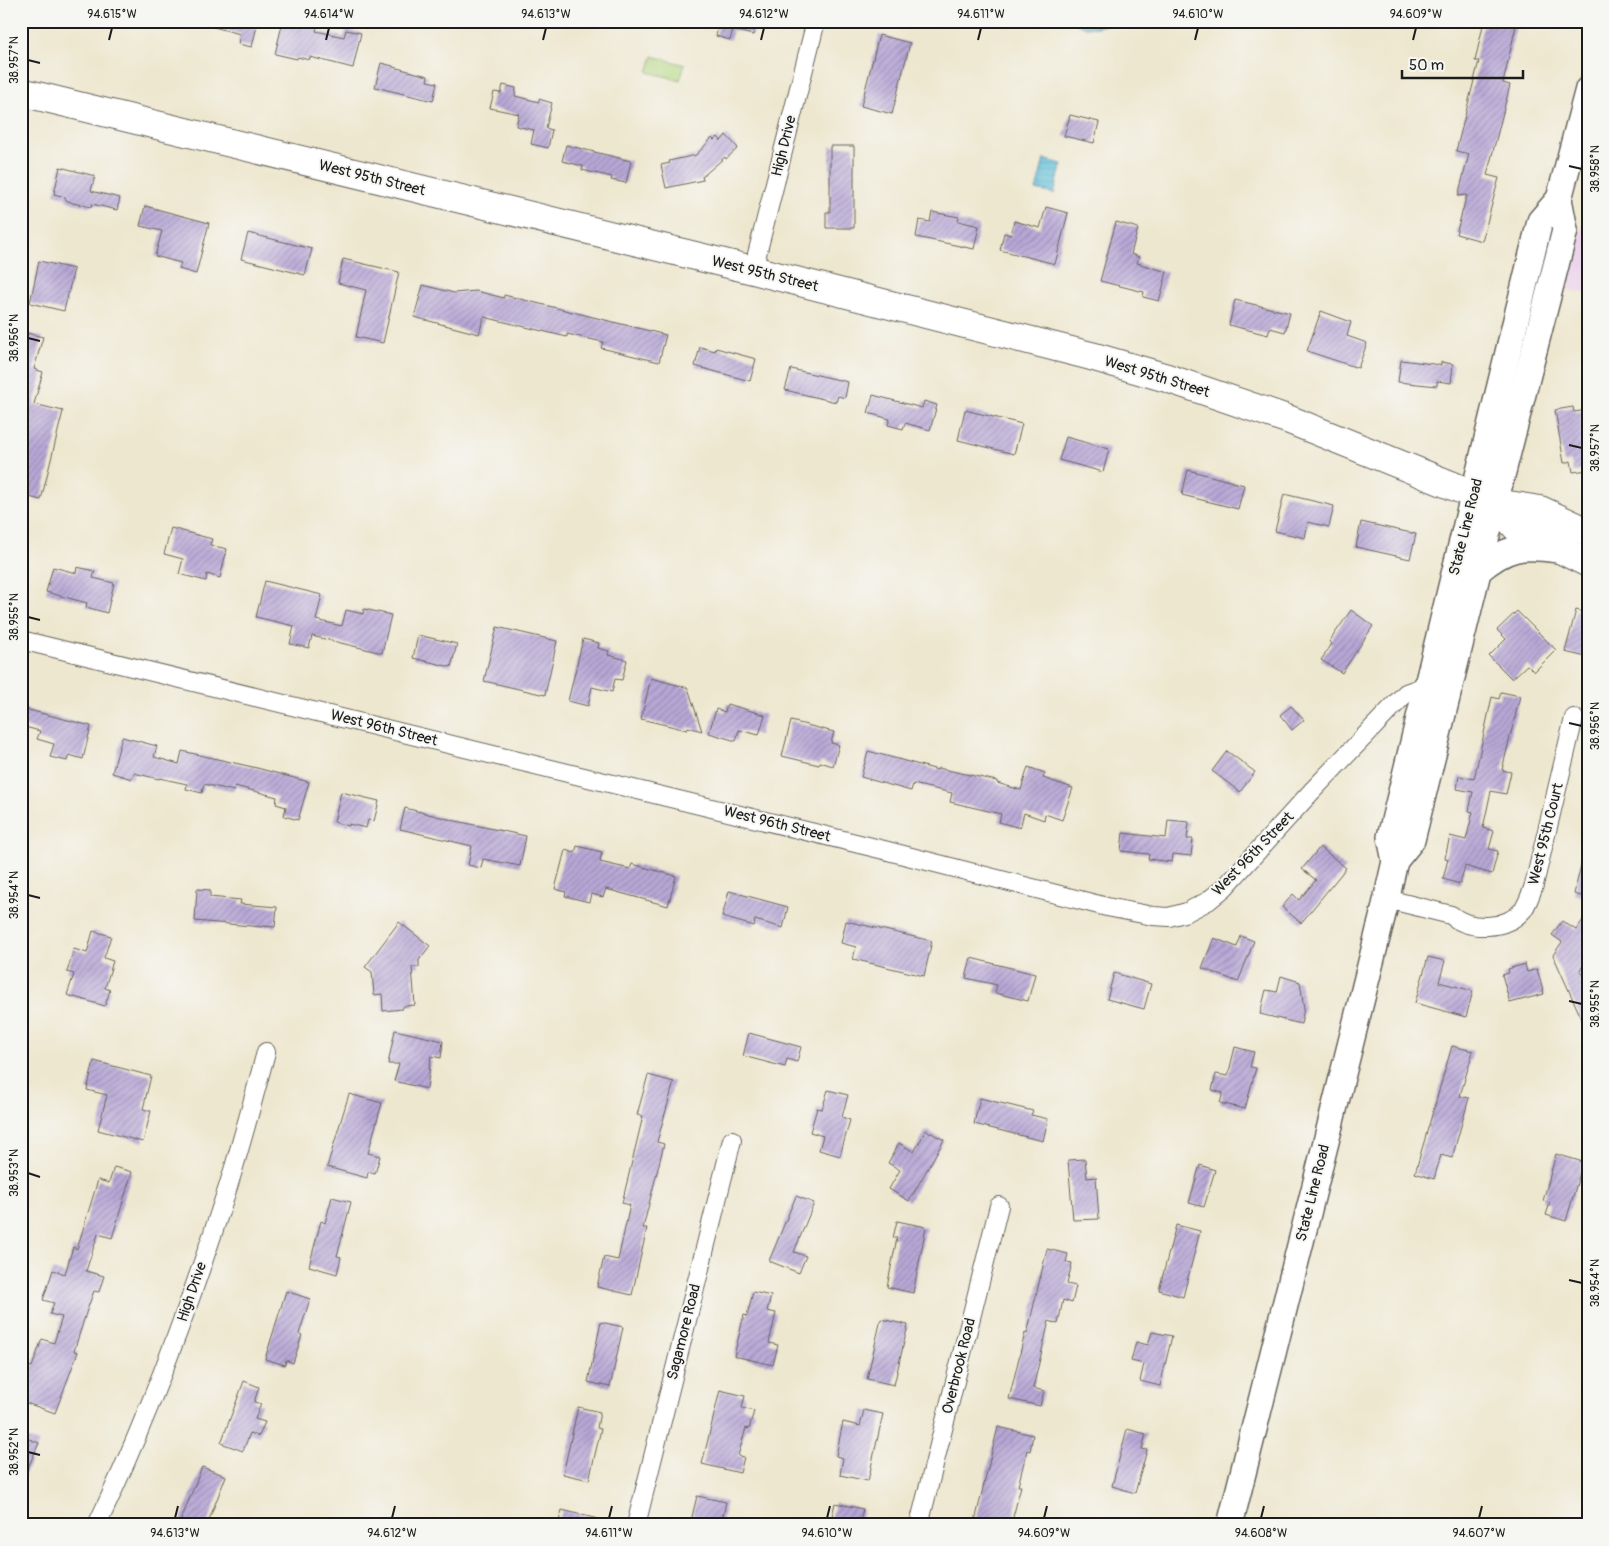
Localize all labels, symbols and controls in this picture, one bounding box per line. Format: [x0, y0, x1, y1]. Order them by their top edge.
text: 94.615°W [87, 7, 137, 22]
text: 94.614°W [304, 7, 354, 22]
text: 94.613°W [521, 7, 571, 22]
text: 94.612°W [739, 7, 789, 22]
text: 94.611°W [957, 7, 1005, 22]
text: 94.610°W [1172, 7, 1224, 22]
text: 94.609°W [1390, 7, 1442, 22]
text: 38.957°N [7, 36, 22, 84]
scale bar [1402, 48, 1523, 80]
text: 50 m [1409, 56, 1444, 75]
street label: High Drive [767, 113, 801, 178]
text: 38.958°N [1588, 145, 1603, 193]
street label: West 95th Street [317, 156, 428, 201]
street label: West 95th Street [710, 252, 821, 297]
text: 38.956°N [7, 314, 22, 362]
street label: West 95th Street [1102, 352, 1213, 402]
text: 38.957°N [1588, 424, 1603, 472]
street label: State Line Road [1445, 477, 1487, 577]
text: 38.955°N [7, 593, 22, 641]
text: 38.956°N [1588, 702, 1603, 750]
street label: West 96th Street [328, 706, 440, 751]
street label: West 95th Court [1524, 780, 1568, 887]
street label: West 96th Street [721, 802, 833, 847]
street label: West 96th Street [1208, 807, 1299, 900]
text: 38.954°N [7, 871, 22, 919]
text: 38.955°N [1588, 980, 1603, 1028]
street label: State Line Road [1292, 1143, 1334, 1243]
text: 38.953°N [7, 1149, 22, 1197]
street label: High Drive [173, 1259, 211, 1324]
text: 38.954°N [1588, 1259, 1603, 1307]
street label: Sagamore Road [663, 1282, 705, 1382]
street label: Overbrook Road [938, 1316, 980, 1416]
text: 38.952°N [7, 1428, 22, 1476]
text: 94.613°W [150, 1526, 200, 1541]
text: 94.612°W [367, 1526, 417, 1541]
text: 94.611°W [585, 1526, 633, 1541]
text: 94.610°W [801, 1526, 853, 1541]
text: 94.609°W [1018, 1526, 1070, 1541]
text: 94.608°W [1235, 1526, 1287, 1541]
text: 94.607°W [1453, 1526, 1505, 1541]

